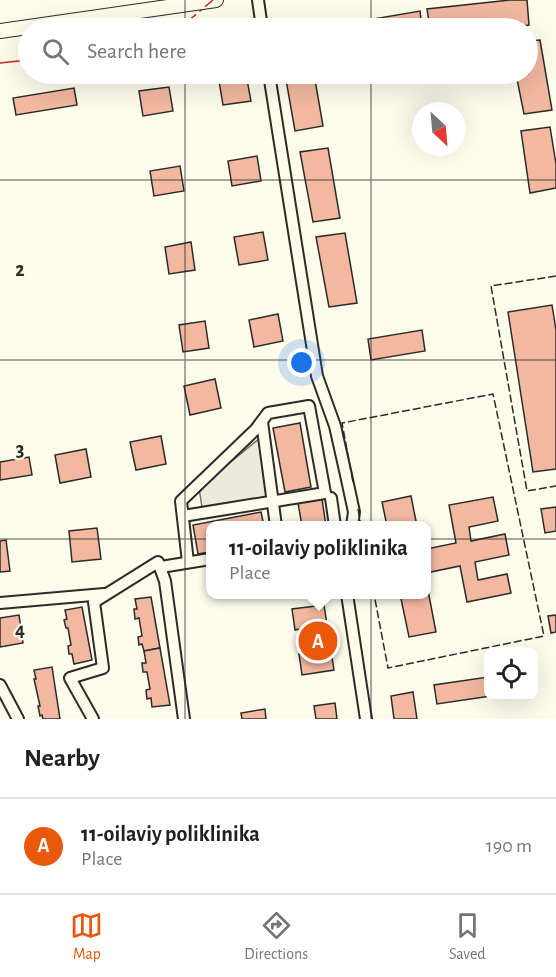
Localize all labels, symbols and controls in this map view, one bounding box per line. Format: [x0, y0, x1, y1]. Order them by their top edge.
search box [18, 18, 538, 84]
icon: search [39, 35, 72, 68]
text: Search here [87, 40, 186, 62]
north arrow [412, 102, 466, 156]
text: 2 [15, 260, 25, 280]
your location [287, 348, 316, 377]
text: 3 [16, 440, 24, 460]
popup [206, 521, 431, 599]
text: 11-oilaviy poliklinika [229, 537, 408, 559]
text: Place [229, 563, 271, 583]
pin: A [298, 618, 338, 664]
text: 4 [15, 620, 25, 640]
map controls [484, 647, 538, 701]
button: locate [484, 647, 538, 701]
text: Nearby [24, 745, 100, 771]
text: 11-oilaviy poliklinika [81, 823, 260, 845]
text: A [38, 836, 50, 856]
text: 190 m [486, 836, 532, 856]
text: Place [81, 849, 122, 869]
tab: Map [70, 909, 103, 964]
tab: Directions [244, 909, 308, 964]
tab: Saved [449, 909, 486, 964]

